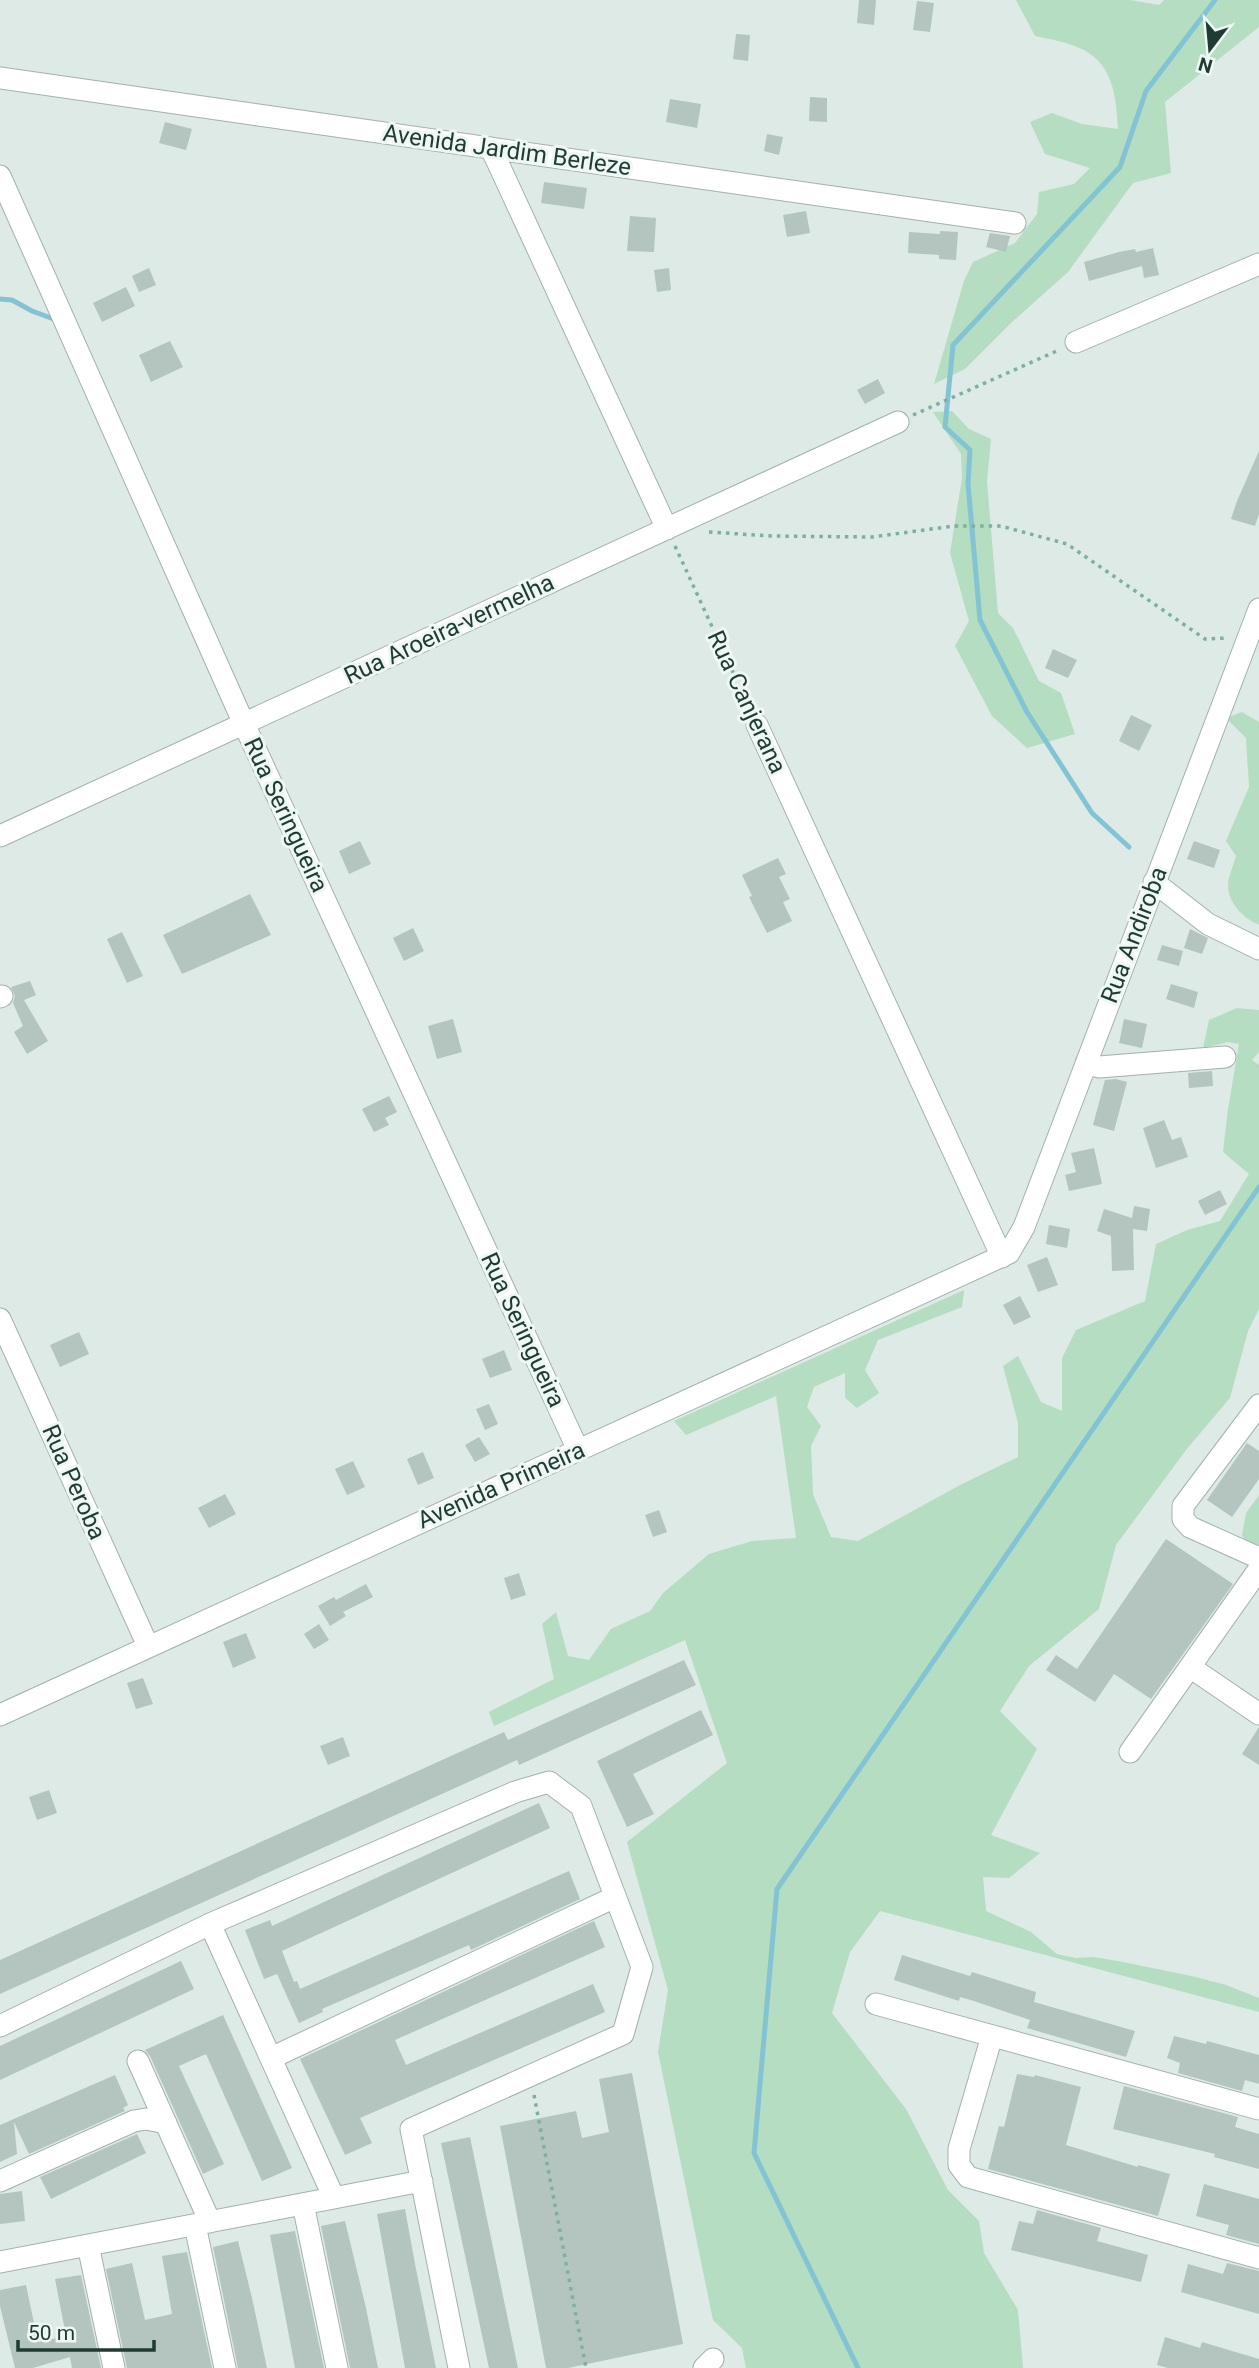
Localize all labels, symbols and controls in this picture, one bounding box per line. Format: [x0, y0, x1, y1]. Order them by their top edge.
north arrow [1175, 14, 1245, 84]
text: N [1196, 52, 1215, 78]
street label: Avenida Jardim Berleze [381, 119, 633, 181]
street label: Rua Aroeira-vermelha [340, 568, 558, 690]
street label: Rua Canjerana [702, 626, 792, 778]
street label: Rua Seringueira [238, 733, 334, 897]
street label: Rua Andiroba [1095, 863, 1173, 1007]
street label: Rua Seringueira [475, 1248, 571, 1412]
street label: Rua Peroba [36, 1420, 112, 1544]
street label: Avenida Primeira [413, 1436, 589, 1534]
scale bar [18, 2308, 154, 2352]
text: 50 m [28, 2321, 75, 2345]

